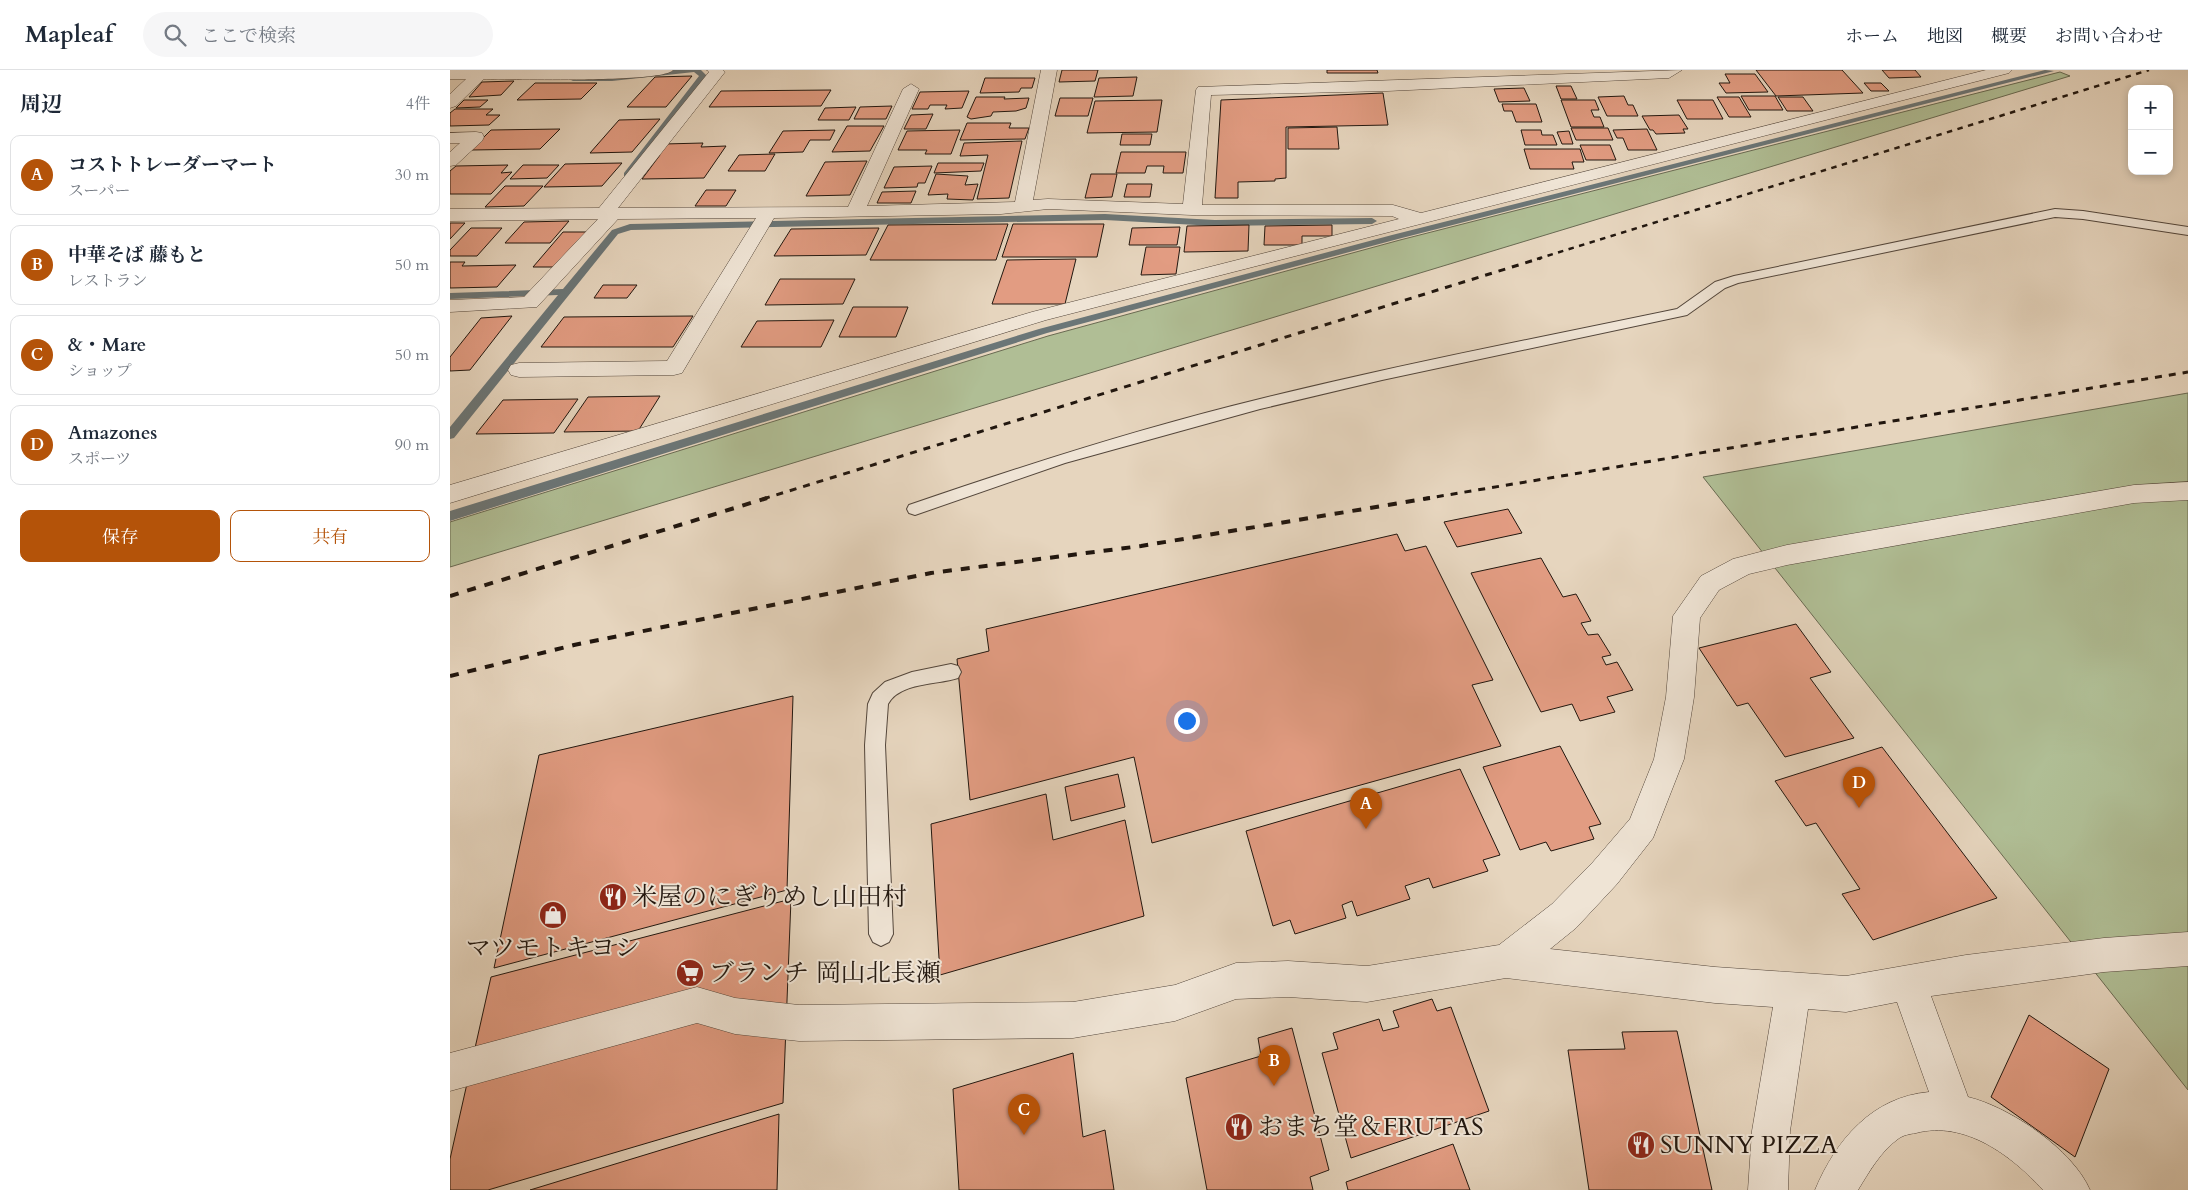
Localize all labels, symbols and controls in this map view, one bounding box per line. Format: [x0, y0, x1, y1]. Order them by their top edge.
search box [143, 12, 493, 57]
text: Mapleaf [25, 18, 113, 51]
icon: search [161, 21, 189, 49]
text: ここで検索 [201, 23, 296, 49]
text: ホーム [1845, 24, 1899, 49]
text: 地図 [1927, 24, 1963, 49]
text: 概要 [1991, 24, 2027, 49]
text: お問い合わせ [2055, 24, 2163, 49]
map controls [2128, 85, 2173, 175]
button: + [2128, 85, 2173, 130]
text: 周辺 [20, 90, 62, 119]
text: 4件 [406, 93, 430, 115]
button: − [2128, 130, 2173, 175]
text: コストトレーダーマート [68, 152, 277, 178]
text: A [31, 164, 43, 186]
text: 30 m [395, 164, 429, 186]
text: スーパー [68, 180, 130, 202]
text: 中華そば 藤もと [68, 242, 206, 268]
text: B [31, 254, 43, 276]
text: 50 m [395, 254, 429, 276]
text: レストラン [68, 270, 148, 292]
text: &・Mare [68, 332, 146, 358]
text: C [31, 344, 43, 366]
text: 50 m [395, 344, 429, 366]
text: ショップ [68, 360, 132, 382]
text: Amazones [68, 420, 157, 446]
text: D [30, 434, 44, 456]
text: 90 m [395, 434, 429, 456]
text: スポーツ [68, 448, 131, 470]
button: 保存 [20, 510, 220, 562]
button: 共有 [230, 510, 430, 562]
your location [1174, 708, 1200, 734]
pin: D [1843, 767, 1875, 808]
pin: A [1350, 788, 1382, 829]
place label: 米屋のにぎりめし山田村 [632, 880, 907, 914]
restaurant icon: 米屋のにぎりめし山田村 [598, 882, 628, 912]
shop icon: マツモトキヨシ [538, 900, 568, 930]
place label: マツモトキヨシ [466, 931, 640, 965]
place label: ブランチ 岡山北長瀬 [709, 956, 941, 990]
supermarket icon: ブランチ 岡山北長瀬 [675, 958, 705, 988]
pin: B [1258, 1045, 1290, 1086]
pin: C [1008, 1094, 1040, 1135]
place label: おまち堂＆FRUTAS [1258, 1110, 1484, 1144]
restaurant icon: おまち堂＆FRUTAS [1224, 1112, 1254, 1142]
place label: SUNNY PIZZA [1660, 1128, 1838, 1162]
restaurant icon: SUNNY PIZZA [1626, 1130, 1656, 1160]

